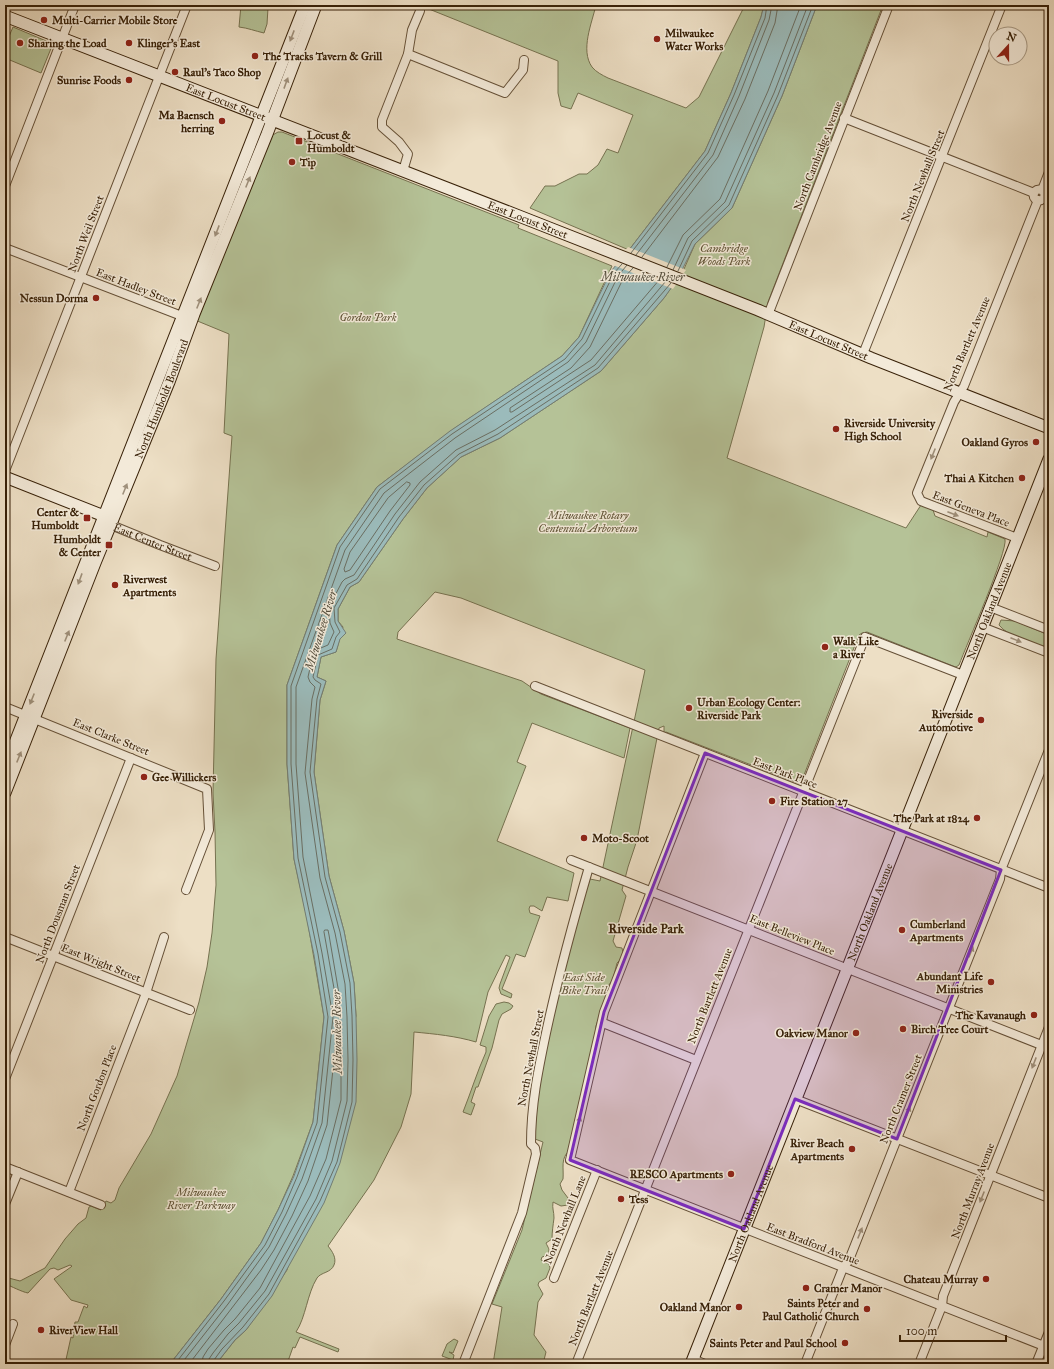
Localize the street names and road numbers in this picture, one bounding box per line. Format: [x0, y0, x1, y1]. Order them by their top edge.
street label: East Locust Street [184, 81, 268, 123]
street label: North Cambridge Avenue [791, 99, 845, 212]
street label: North Newhall Street [899, 128, 948, 224]
street label: North Weil Street [65, 194, 107, 274]
street label: East Locust Street [486, 198, 570, 241]
street label: East Hadley Street [94, 266, 178, 308]
street label: North Bartlett Avenue [941, 294, 993, 393]
street label: East Locust Street [787, 317, 870, 363]
street label: North Humboldt Boulevard [132, 337, 191, 460]
street label: East Geneva Place [931, 488, 1012, 530]
street label: East Center Street [112, 520, 194, 563]
street label: North Oakland Avenue [964, 560, 1014, 662]
street label: East Clarke Street [71, 716, 151, 758]
street label: East Park Place [751, 755, 820, 791]
street label: North Oakland Avenue [845, 861, 895, 963]
street label: North Dousman Street [33, 863, 83, 965]
street label: East Belleview Place [748, 912, 837, 958]
street label: East Wright Street [59, 941, 143, 985]
street label: North Bartlett Avenue [685, 946, 735, 1046]
street label: North Newhall Street [515, 1008, 547, 1108]
street label: North Gordon Place [75, 1043, 120, 1133]
street label: North Cramer Street [877, 1052, 925, 1146]
street label: North Murray Avenue [949, 1141, 997, 1241]
street label: North Oakland Avenue [725, 1162, 776, 1264]
street label: North Newhall Lane [541, 1173, 589, 1266]
street label: East Bradford Avenue [765, 1220, 862, 1268]
street label: North Bartlett Avenue [566, 1248, 616, 1348]

